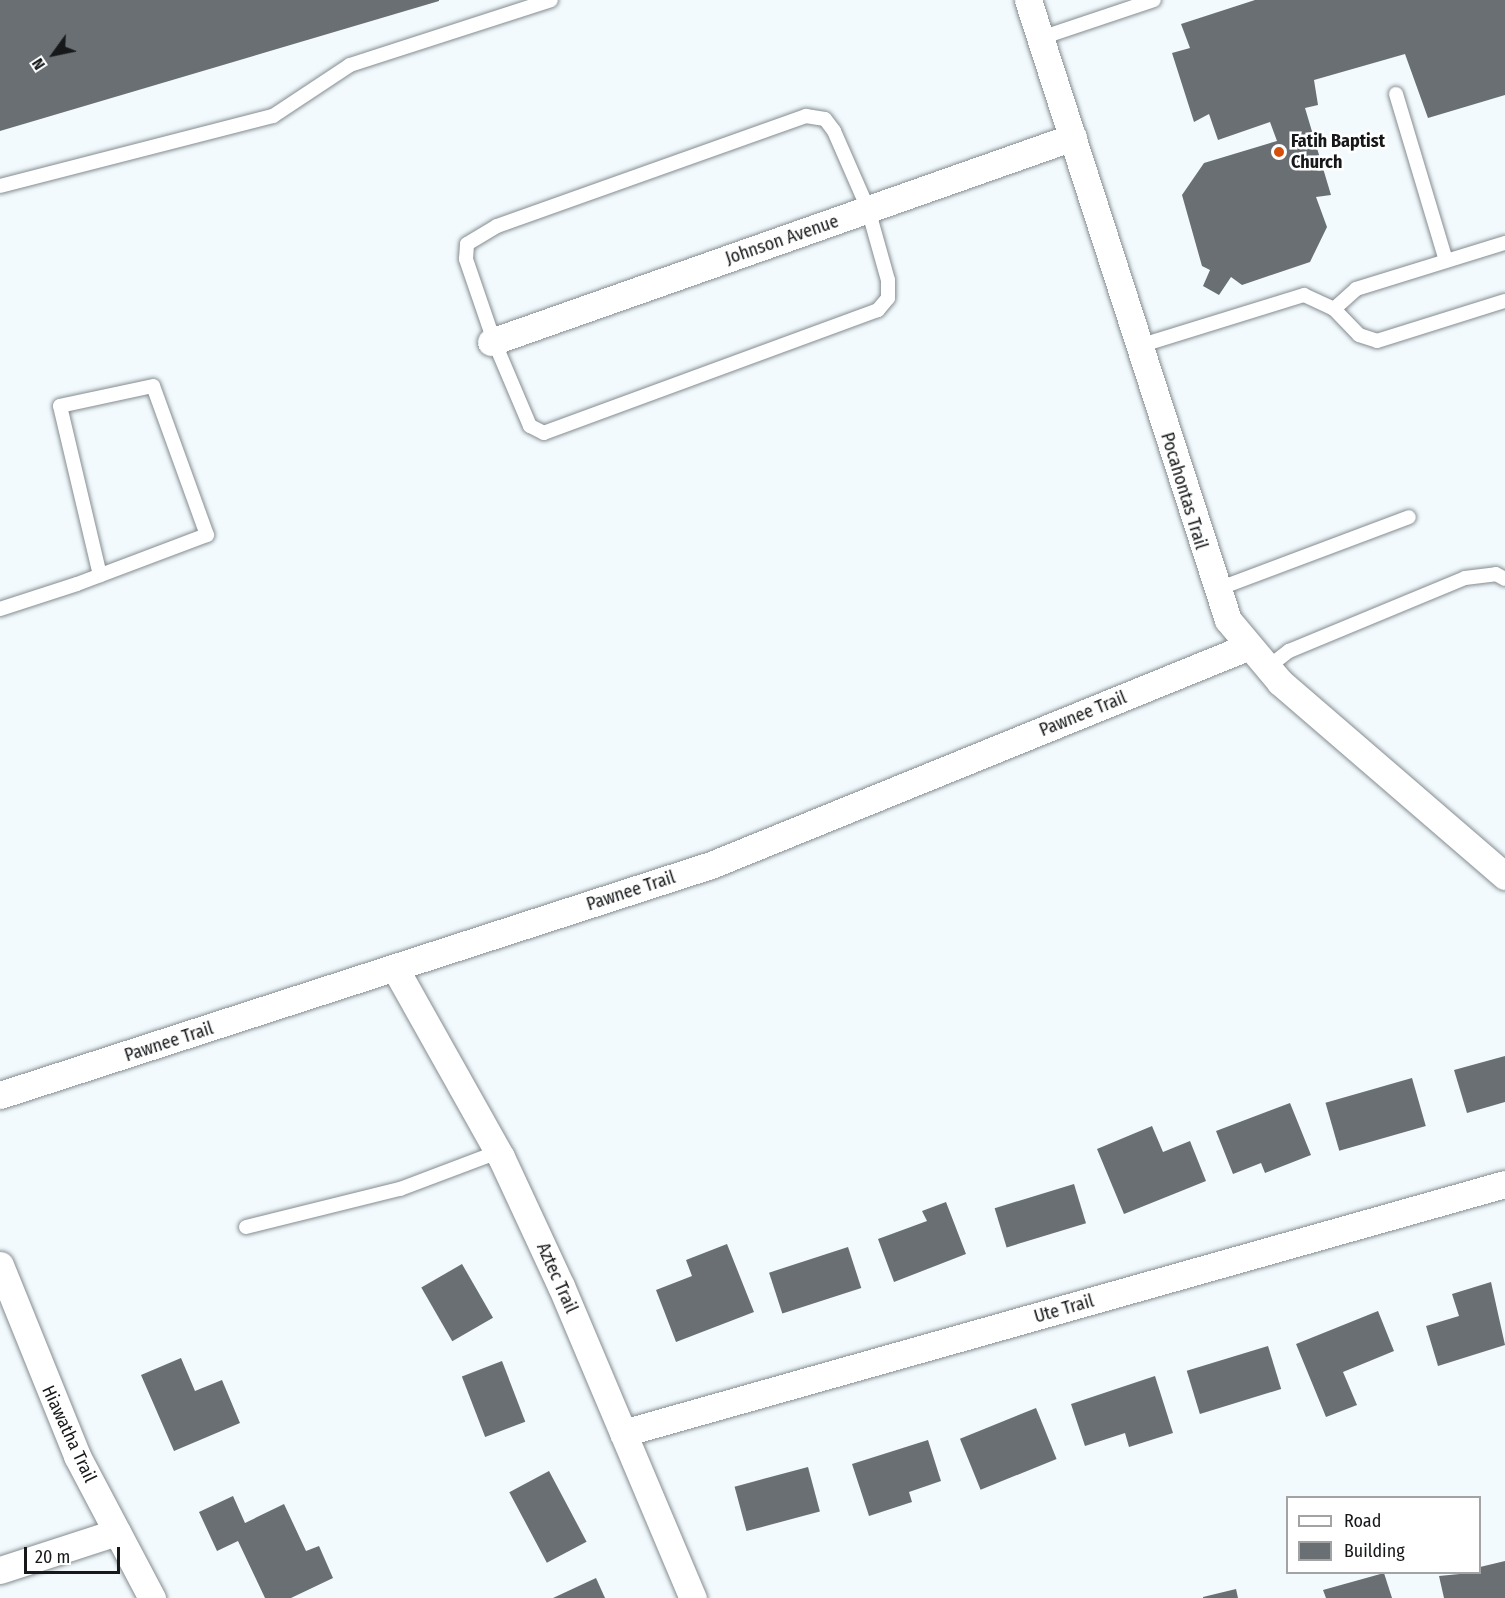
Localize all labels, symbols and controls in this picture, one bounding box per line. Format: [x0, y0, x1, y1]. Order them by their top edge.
north arrow [24, 24, 84, 84]
text: N [28, 55, 49, 73]
place label: Fatih Baptist Church [1291, 131, 1385, 174]
marker: Fatih Baptist Church [1272, 145, 1286, 159]
street label: Johnson Avenue [723, 211, 841, 269]
street label: Pocahontas Trail [1156, 430, 1212, 552]
street label: Pawnee Trail [1036, 687, 1130, 741]
street label: Pawnee Trail [584, 866, 678, 916]
street label: Pawnee Trail [122, 1017, 216, 1067]
street label: Aztec Trail [532, 1240, 582, 1316]
street label: Ute Trail [1032, 1290, 1096, 1328]
street label: Hiawatha Trail [37, 1382, 101, 1486]
legend [1286, 1496, 1481, 1574]
text: Road [1344, 1510, 1381, 1532]
scale bar [27, 1535, 123, 1573]
text: Building [1344, 1540, 1405, 1562]
text: 20 m [35, 1546, 70, 1568]

